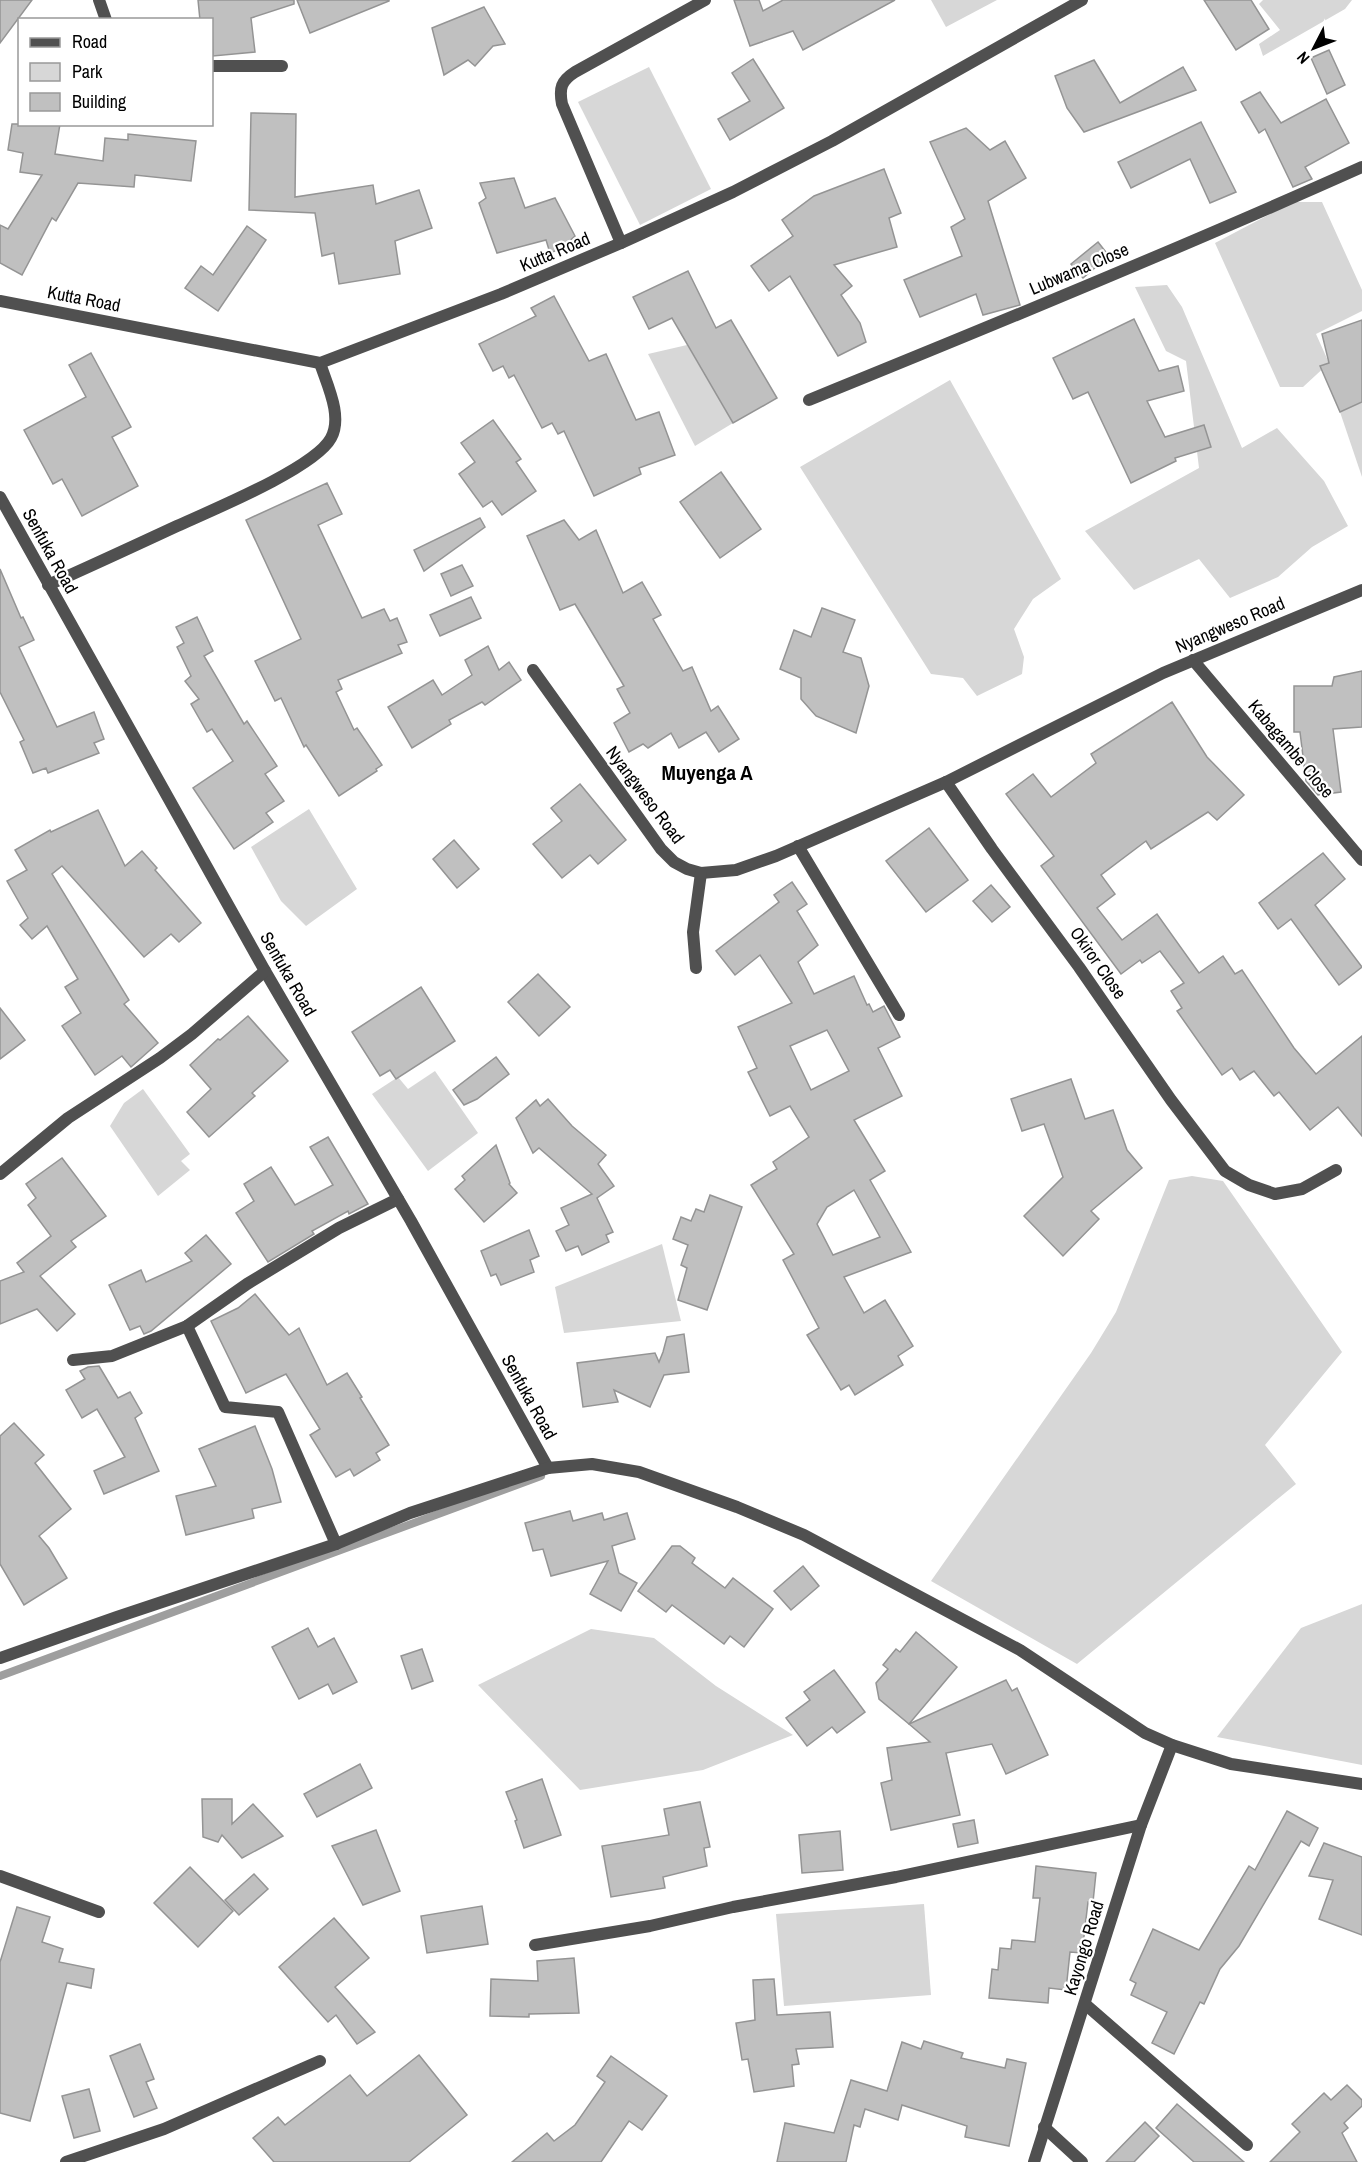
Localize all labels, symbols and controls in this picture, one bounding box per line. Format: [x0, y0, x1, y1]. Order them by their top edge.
legend [18, 18, 213, 126]
north arrow [1284, 18, 1344, 78]
text: Road [72, 29, 107, 54]
text: N [1292, 47, 1314, 69]
text: Park [72, 59, 103, 84]
text: Building [72, 89, 127, 114]
street label: Kutta Road [516, 226, 594, 277]
street label: Lubwama Close [1025, 236, 1132, 301]
street label: Kutta Road [45, 279, 123, 318]
street label: Senfuka Road [17, 504, 84, 598]
street label: Nyangweso Road [1171, 590, 1288, 659]
street label: Kabagambe Close [1243, 694, 1340, 803]
street label: Nyangweso Road [600, 741, 690, 849]
district label: Muyenga A [661, 758, 753, 787]
street label: Okiror Close [1064, 922, 1132, 1004]
street label: Senfuka Road [254, 927, 323, 1021]
street label: Senfuka Road [496, 1350, 563, 1444]
street label: Kayongo Road [1057, 1898, 1110, 1998]

